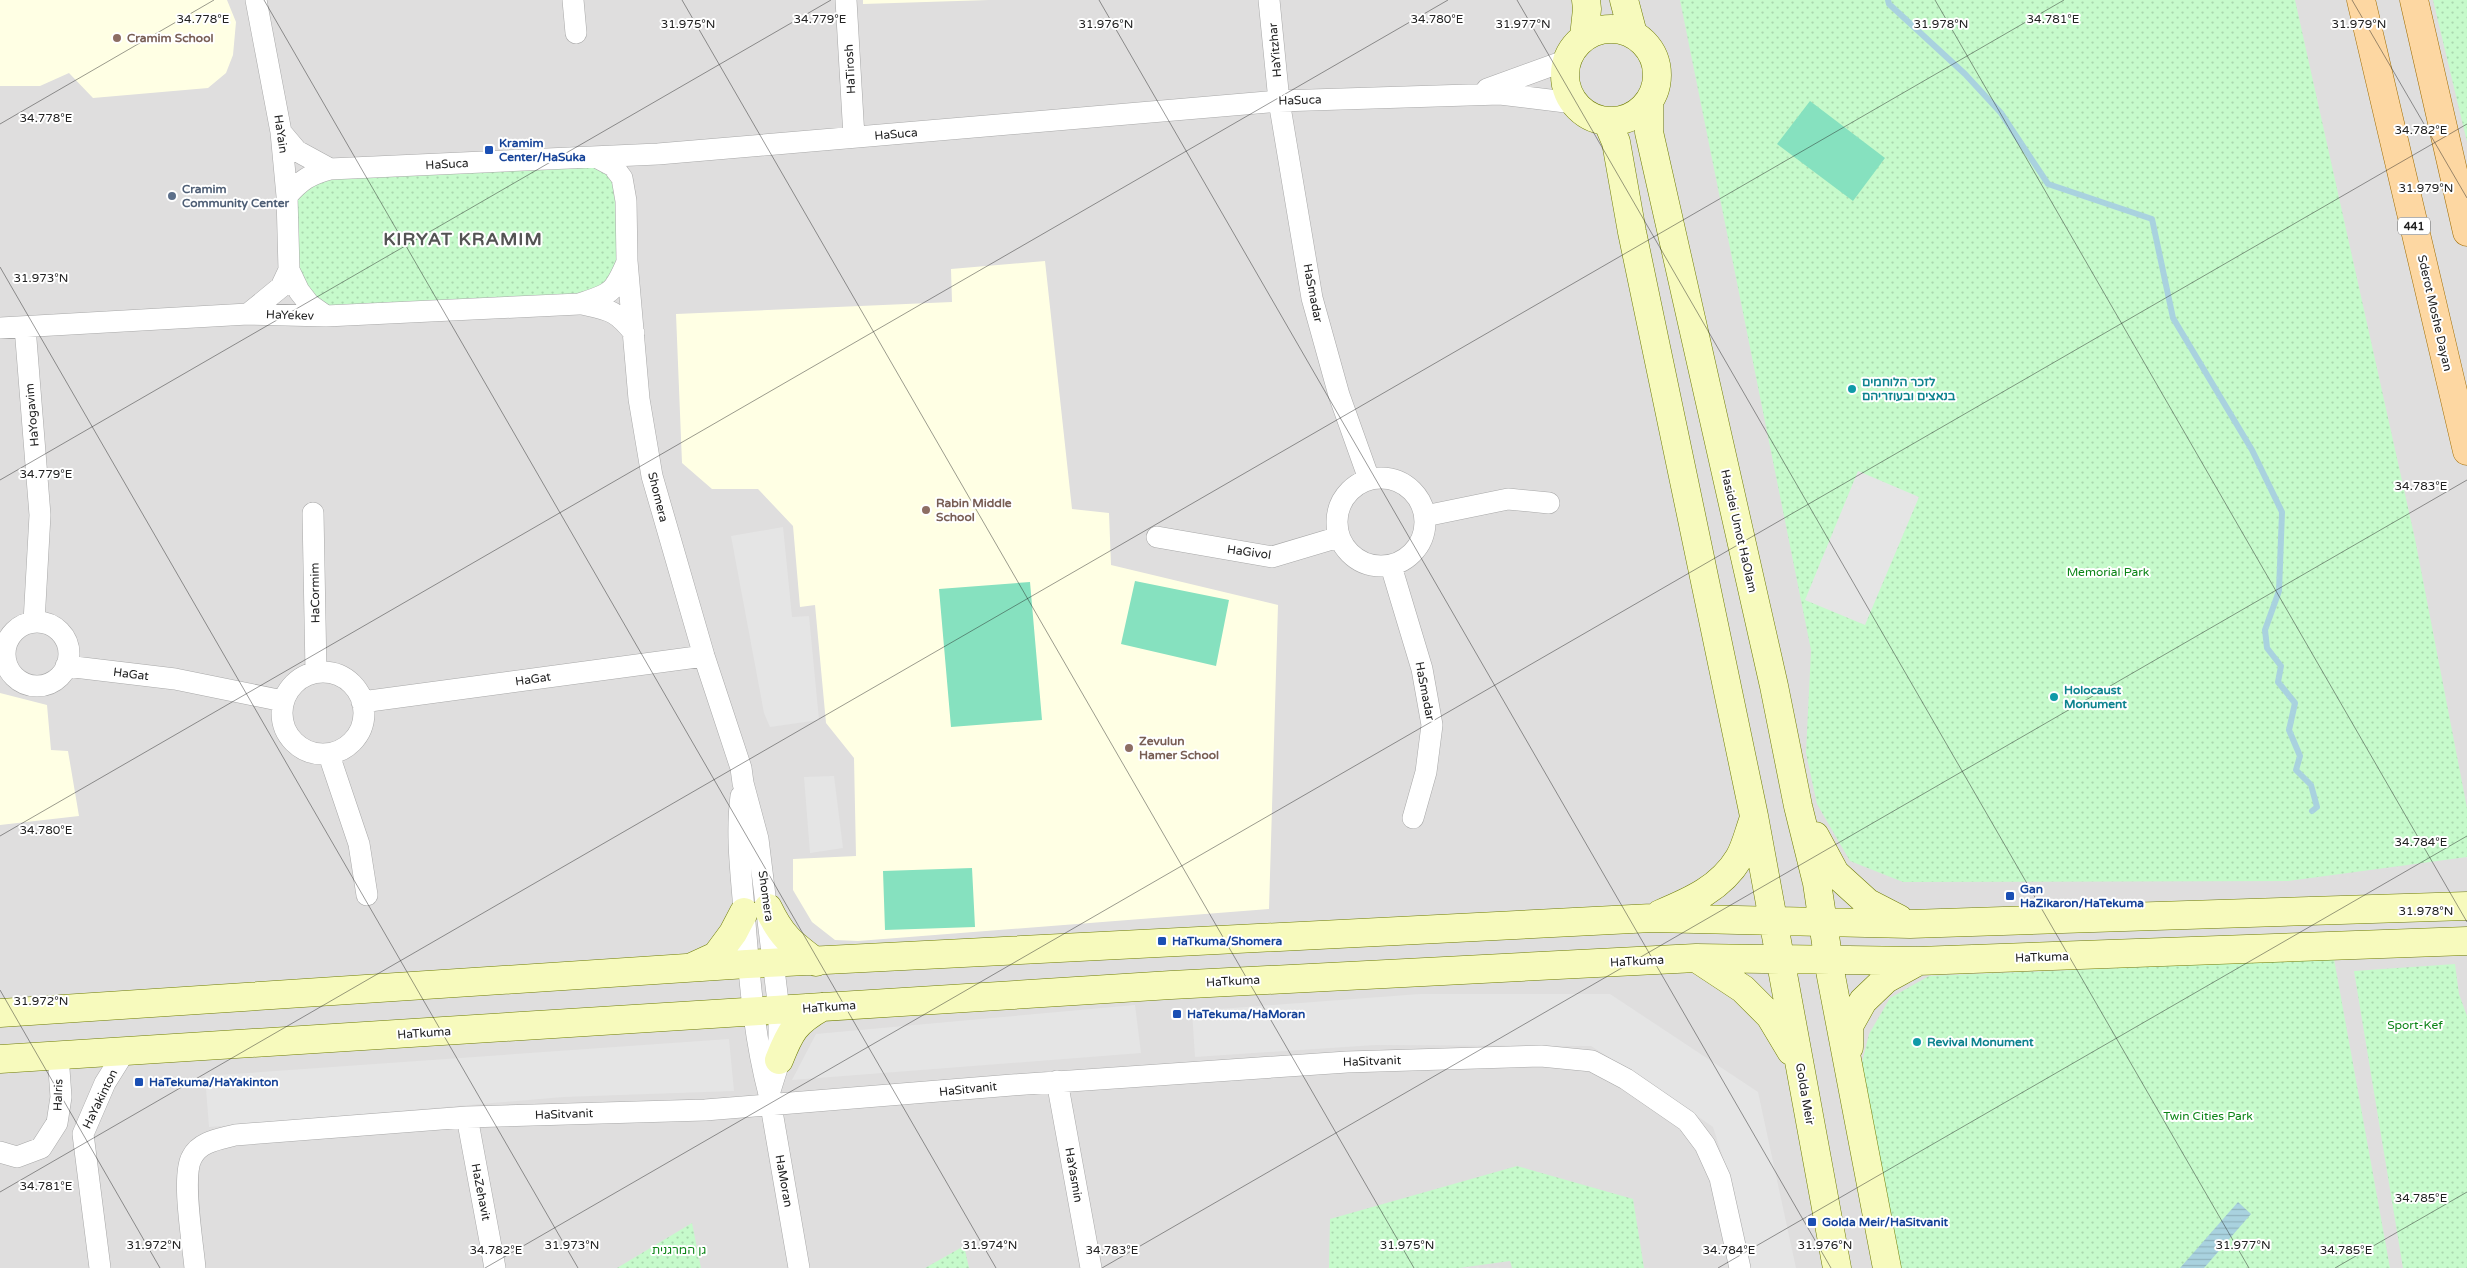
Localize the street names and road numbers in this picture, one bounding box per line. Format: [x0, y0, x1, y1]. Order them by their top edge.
street label: HaYitzhar [1266, 22, 1284, 78]
street label: HaTirosh [842, 44, 858, 94]
street label: HaSuca [1278, 92, 1322, 108]
street label: HaYain [271, 114, 291, 154]
street label: HaSuca [874, 125, 918, 143]
street label: HaSuca [425, 156, 469, 172]
road number: 441 [2398, 218, 2430, 235]
street label: Sderot Moshe Dayan [2415, 254, 2455, 372]
street label: HaSmadar [1300, 262, 1326, 324]
street label: HaYekev [266, 307, 315, 323]
street label: HaYogavim [22, 383, 42, 447]
street label: Hasidei Umot HaOlam [1718, 468, 1760, 594]
street label: Shomera [645, 471, 671, 523]
street label: HaGivol [1226, 542, 1272, 562]
street label: HaCormim [307, 563, 323, 623]
street label: HaSmadar [1412, 660, 1438, 722]
street label: HaGat [112, 665, 150, 683]
street label: HaGat [514, 670, 552, 688]
street label: Shomera [756, 870, 776, 922]
street label: HaTkuma [2015, 949, 2069, 965]
street label: HaTkuma [1610, 953, 1664, 969]
street label: HaTkuma [1206, 973, 1260, 989]
street label: HaTkuma [802, 998, 856, 1016]
street label: HaTkuma [397, 1024, 451, 1042]
street label: HaSitvanit [1343, 1053, 1402, 1069]
street label: Golda Meir [1793, 1062, 1817, 1126]
street label: HaYakinton [80, 1067, 120, 1131]
street label: HaIris [50, 1078, 66, 1111]
street label: HaSitvanit [938, 1079, 998, 1099]
street label: HaSitvanit [535, 1106, 594, 1122]
street label: HaYasmin [1062, 1146, 1086, 1204]
street label: HaMoran [773, 1154, 795, 1208]
street label: HaZehavit [469, 1162, 493, 1222]

